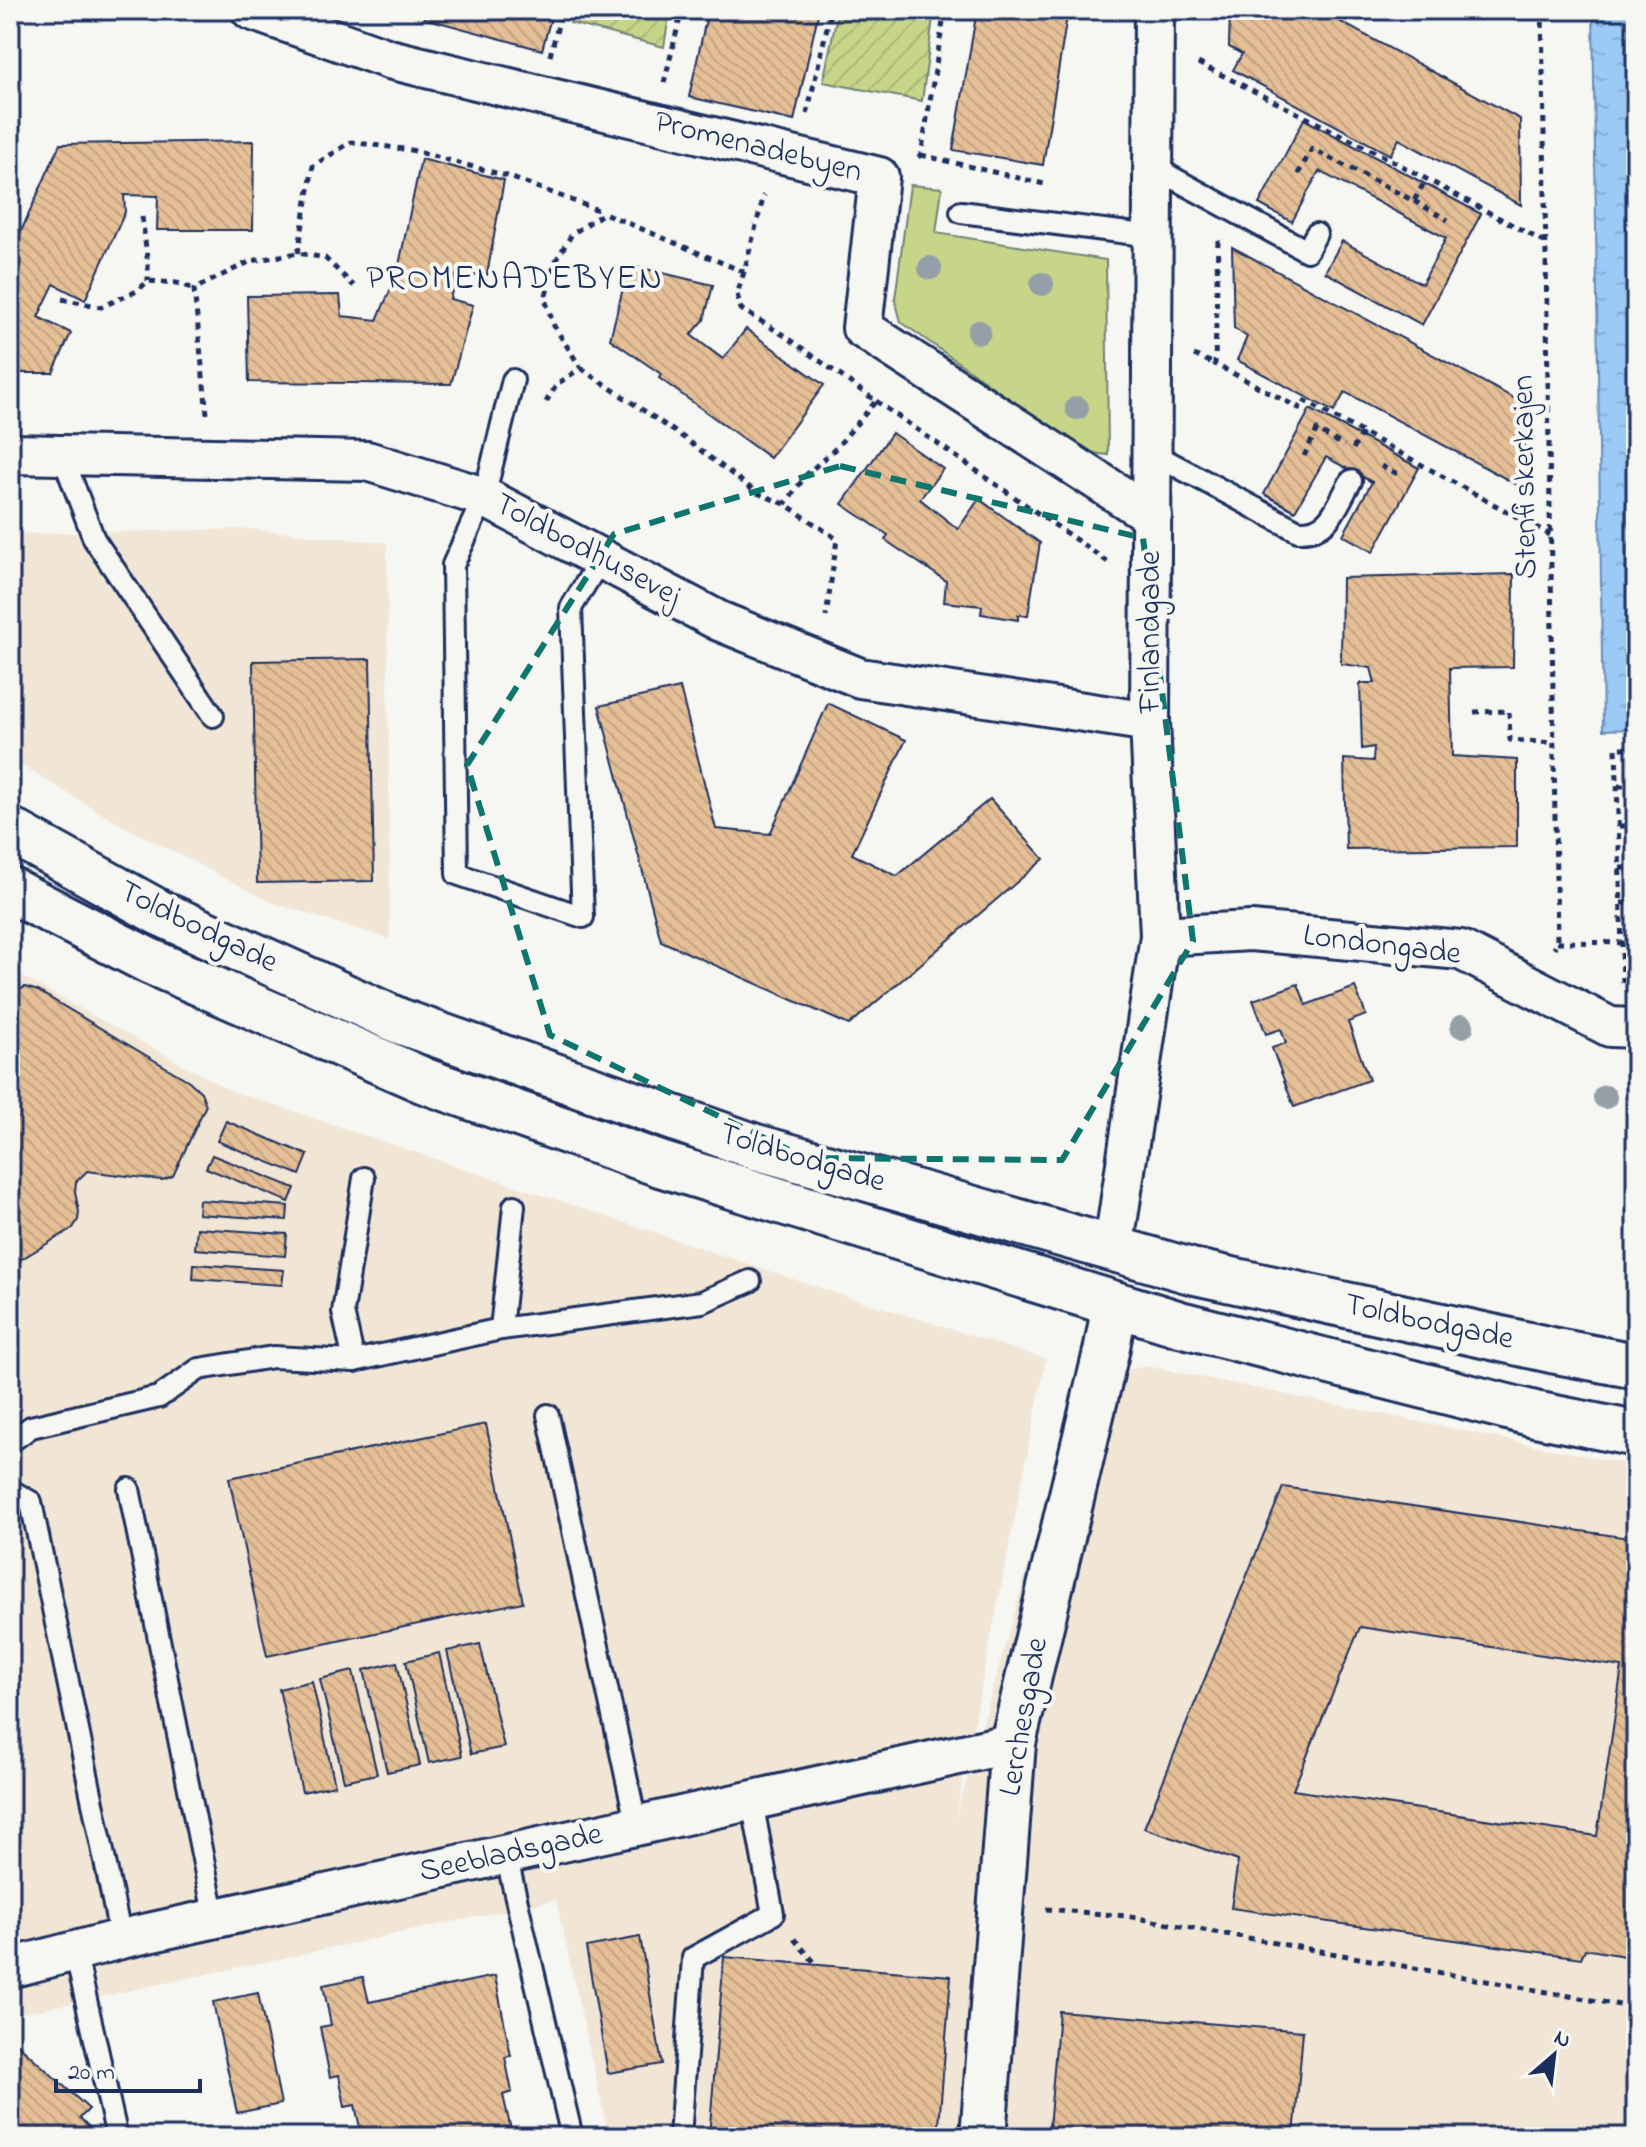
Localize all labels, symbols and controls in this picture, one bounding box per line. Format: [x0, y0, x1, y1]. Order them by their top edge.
street label: Promenadebyen [649, 99, 867, 197]
district label: PROMENADEBYEN [366, 255, 664, 305]
street label: Stenfiskerkajen [1501, 374, 1551, 580]
street label: Toldbodhusevej [485, 482, 689, 620]
street label: Finlandgade [1128, 550, 1175, 714]
street label: Toldbodgade [111, 869, 286, 987]
street label: Londongade [1300, 913, 1464, 979]
street label: Toldbodgade [713, 1111, 892, 1207]
street label: Toldbodgade [1340, 1282, 1518, 1364]
street label: Lerchesgade [988, 1633, 1062, 1800]
street label: Seebladsgade [415, 1812, 608, 1896]
north arrow [1514, 2015, 1594, 2095]
text: N [1548, 2022, 1576, 2058]
scale bar [56, 2043, 200, 2093]
text: 20 m [68, 2056, 115, 2091]

